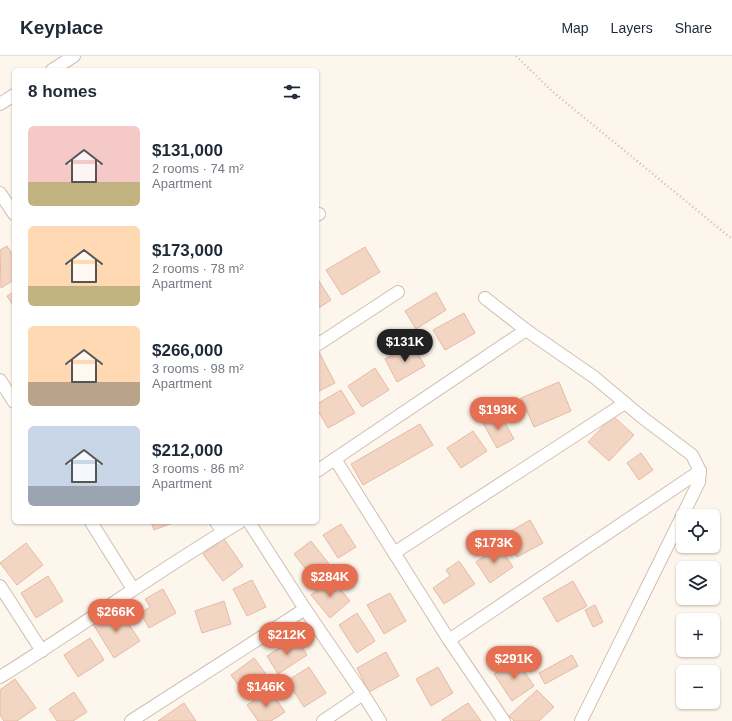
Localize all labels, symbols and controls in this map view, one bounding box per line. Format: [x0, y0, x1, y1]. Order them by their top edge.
text: Keyplace [20, 17, 103, 38]
text: Map [561, 20, 589, 36]
text: Layers [611, 20, 653, 36]
text: Share [675, 20, 712, 36]
icon: filters [281, 81, 303, 103]
text: 8 homes [28, 82, 97, 101]
text: $131,000 [152, 141, 223, 160]
icon: home [60, 142, 108, 190]
text: 2 rooms · 74 m² [152, 161, 244, 176]
text: Apartment [152, 176, 212, 191]
text: $173,000 [152, 241, 223, 260]
icon: home [60, 242, 108, 290]
text: 2 rooms · 78 m² [152, 261, 244, 276]
text: Apartment [152, 276, 212, 291]
pin: $131K [377, 329, 433, 363]
text: $131K [386, 334, 424, 349]
text: $266,000 [152, 341, 223, 360]
icon: home [60, 342, 108, 390]
text: 3 rooms · 98 m² [152, 361, 244, 376]
text: Apartment [152, 376, 212, 391]
pin: $193K [470, 397, 526, 431]
text: $193K [479, 402, 517, 417]
text: $212,000 [152, 441, 223, 460]
icon: home [60, 442, 108, 490]
text: 3 rooms · 86 m² [152, 461, 244, 476]
text: Apartment [152, 476, 212, 491]
map controls [676, 509, 720, 709]
button: locate [676, 509, 720, 553]
pin: $173K [466, 530, 522, 564]
text: $173K [475, 535, 513, 550]
button: layers [676, 561, 720, 605]
pin: $284K [302, 564, 358, 598]
text: $284K [311, 569, 349, 584]
pin: $266K [88, 599, 144, 633]
text: $266K [97, 604, 135, 619]
button: + [676, 613, 720, 657]
pin: $212K [259, 622, 315, 656]
text: $212K [268, 627, 306, 642]
pin: $291K [486, 646, 542, 680]
text: $291K [495, 651, 533, 666]
button: − [676, 665, 720, 709]
pin: $146K [238, 674, 294, 708]
text: $146K [247, 679, 285, 694]

